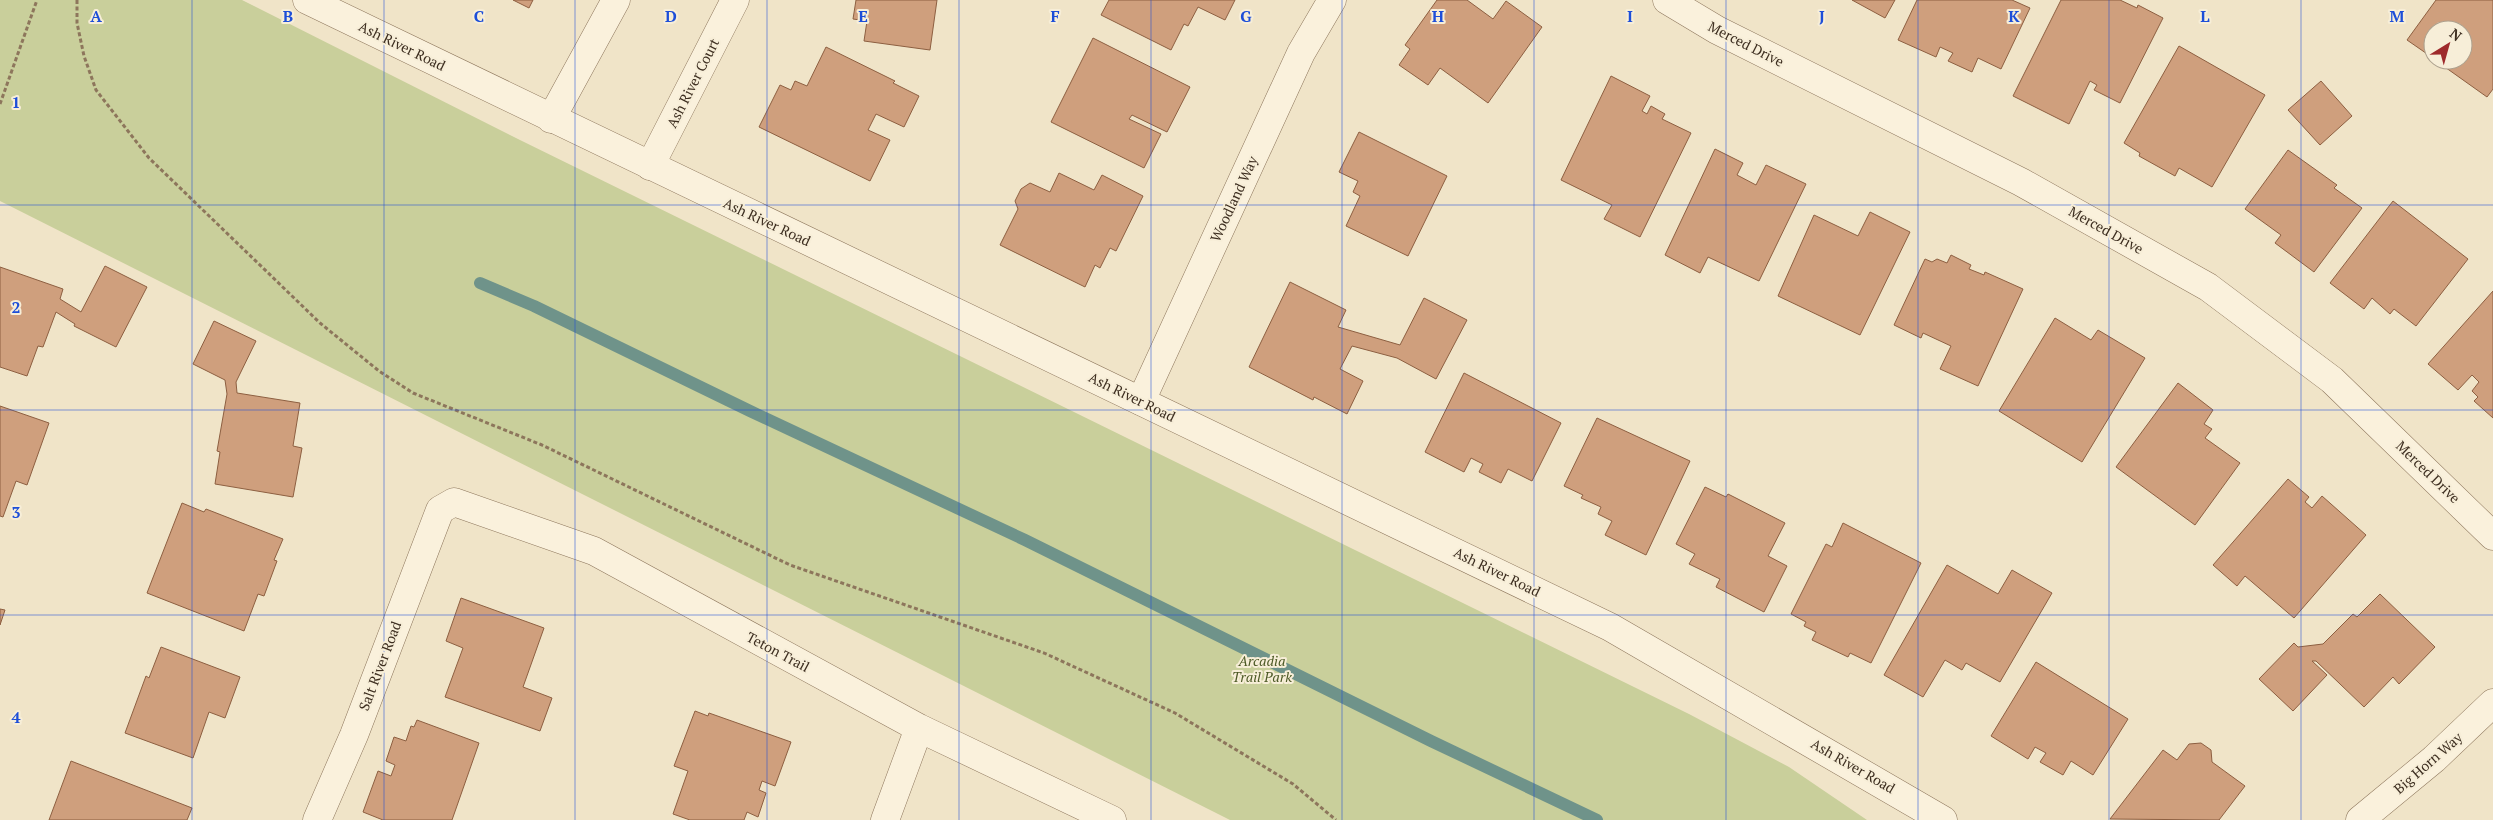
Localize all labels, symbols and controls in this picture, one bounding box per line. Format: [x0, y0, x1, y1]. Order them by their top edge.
text: A [90, 5, 102, 27]
text: B [283, 5, 293, 27]
text: C [474, 5, 484, 27]
text: D [665, 5, 677, 27]
text: E [858, 5, 868, 27]
text: F [1050, 5, 1060, 27]
text: G [1240, 5, 1252, 27]
text: H [1432, 5, 1444, 27]
text: I [1627, 5, 1633, 27]
text: J [1819, 5, 1825, 27]
text: K [2008, 5, 2020, 27]
text: L [2200, 5, 2210, 27]
text: M [2390, 5, 2405, 27]
street label: Ash River Road [356, 16, 449, 75]
street label: Merced Drive [1705, 16, 1787, 71]
north arrow [2423, 20, 2473, 70]
text: N [2446, 23, 2466, 45]
street label: Ash River Court [662, 34, 724, 131]
text: 1 [11, 91, 21, 113]
street label: Woodland Way [1205, 152, 1262, 245]
street label: Ash River Road [720, 193, 814, 250]
street label: Merced Drive [2066, 201, 2147, 258]
text: 2 [11, 296, 21, 318]
street label: Ash River Road [1086, 367, 1179, 426]
street label: Merced Drive [2392, 436, 2465, 507]
text: 3 [11, 501, 21, 523]
street label: Ash River Road [1451, 542, 1544, 601]
street label: Salt River Road [354, 618, 405, 713]
street label: Teton Trail [743, 627, 813, 676]
park label: Arcadia Trail Park [1232, 651, 1292, 686]
text: 4 [11, 706, 21, 728]
street label: Big Horn Way [2389, 727, 2467, 798]
street label: Ash River Road [1808, 734, 1899, 797]

